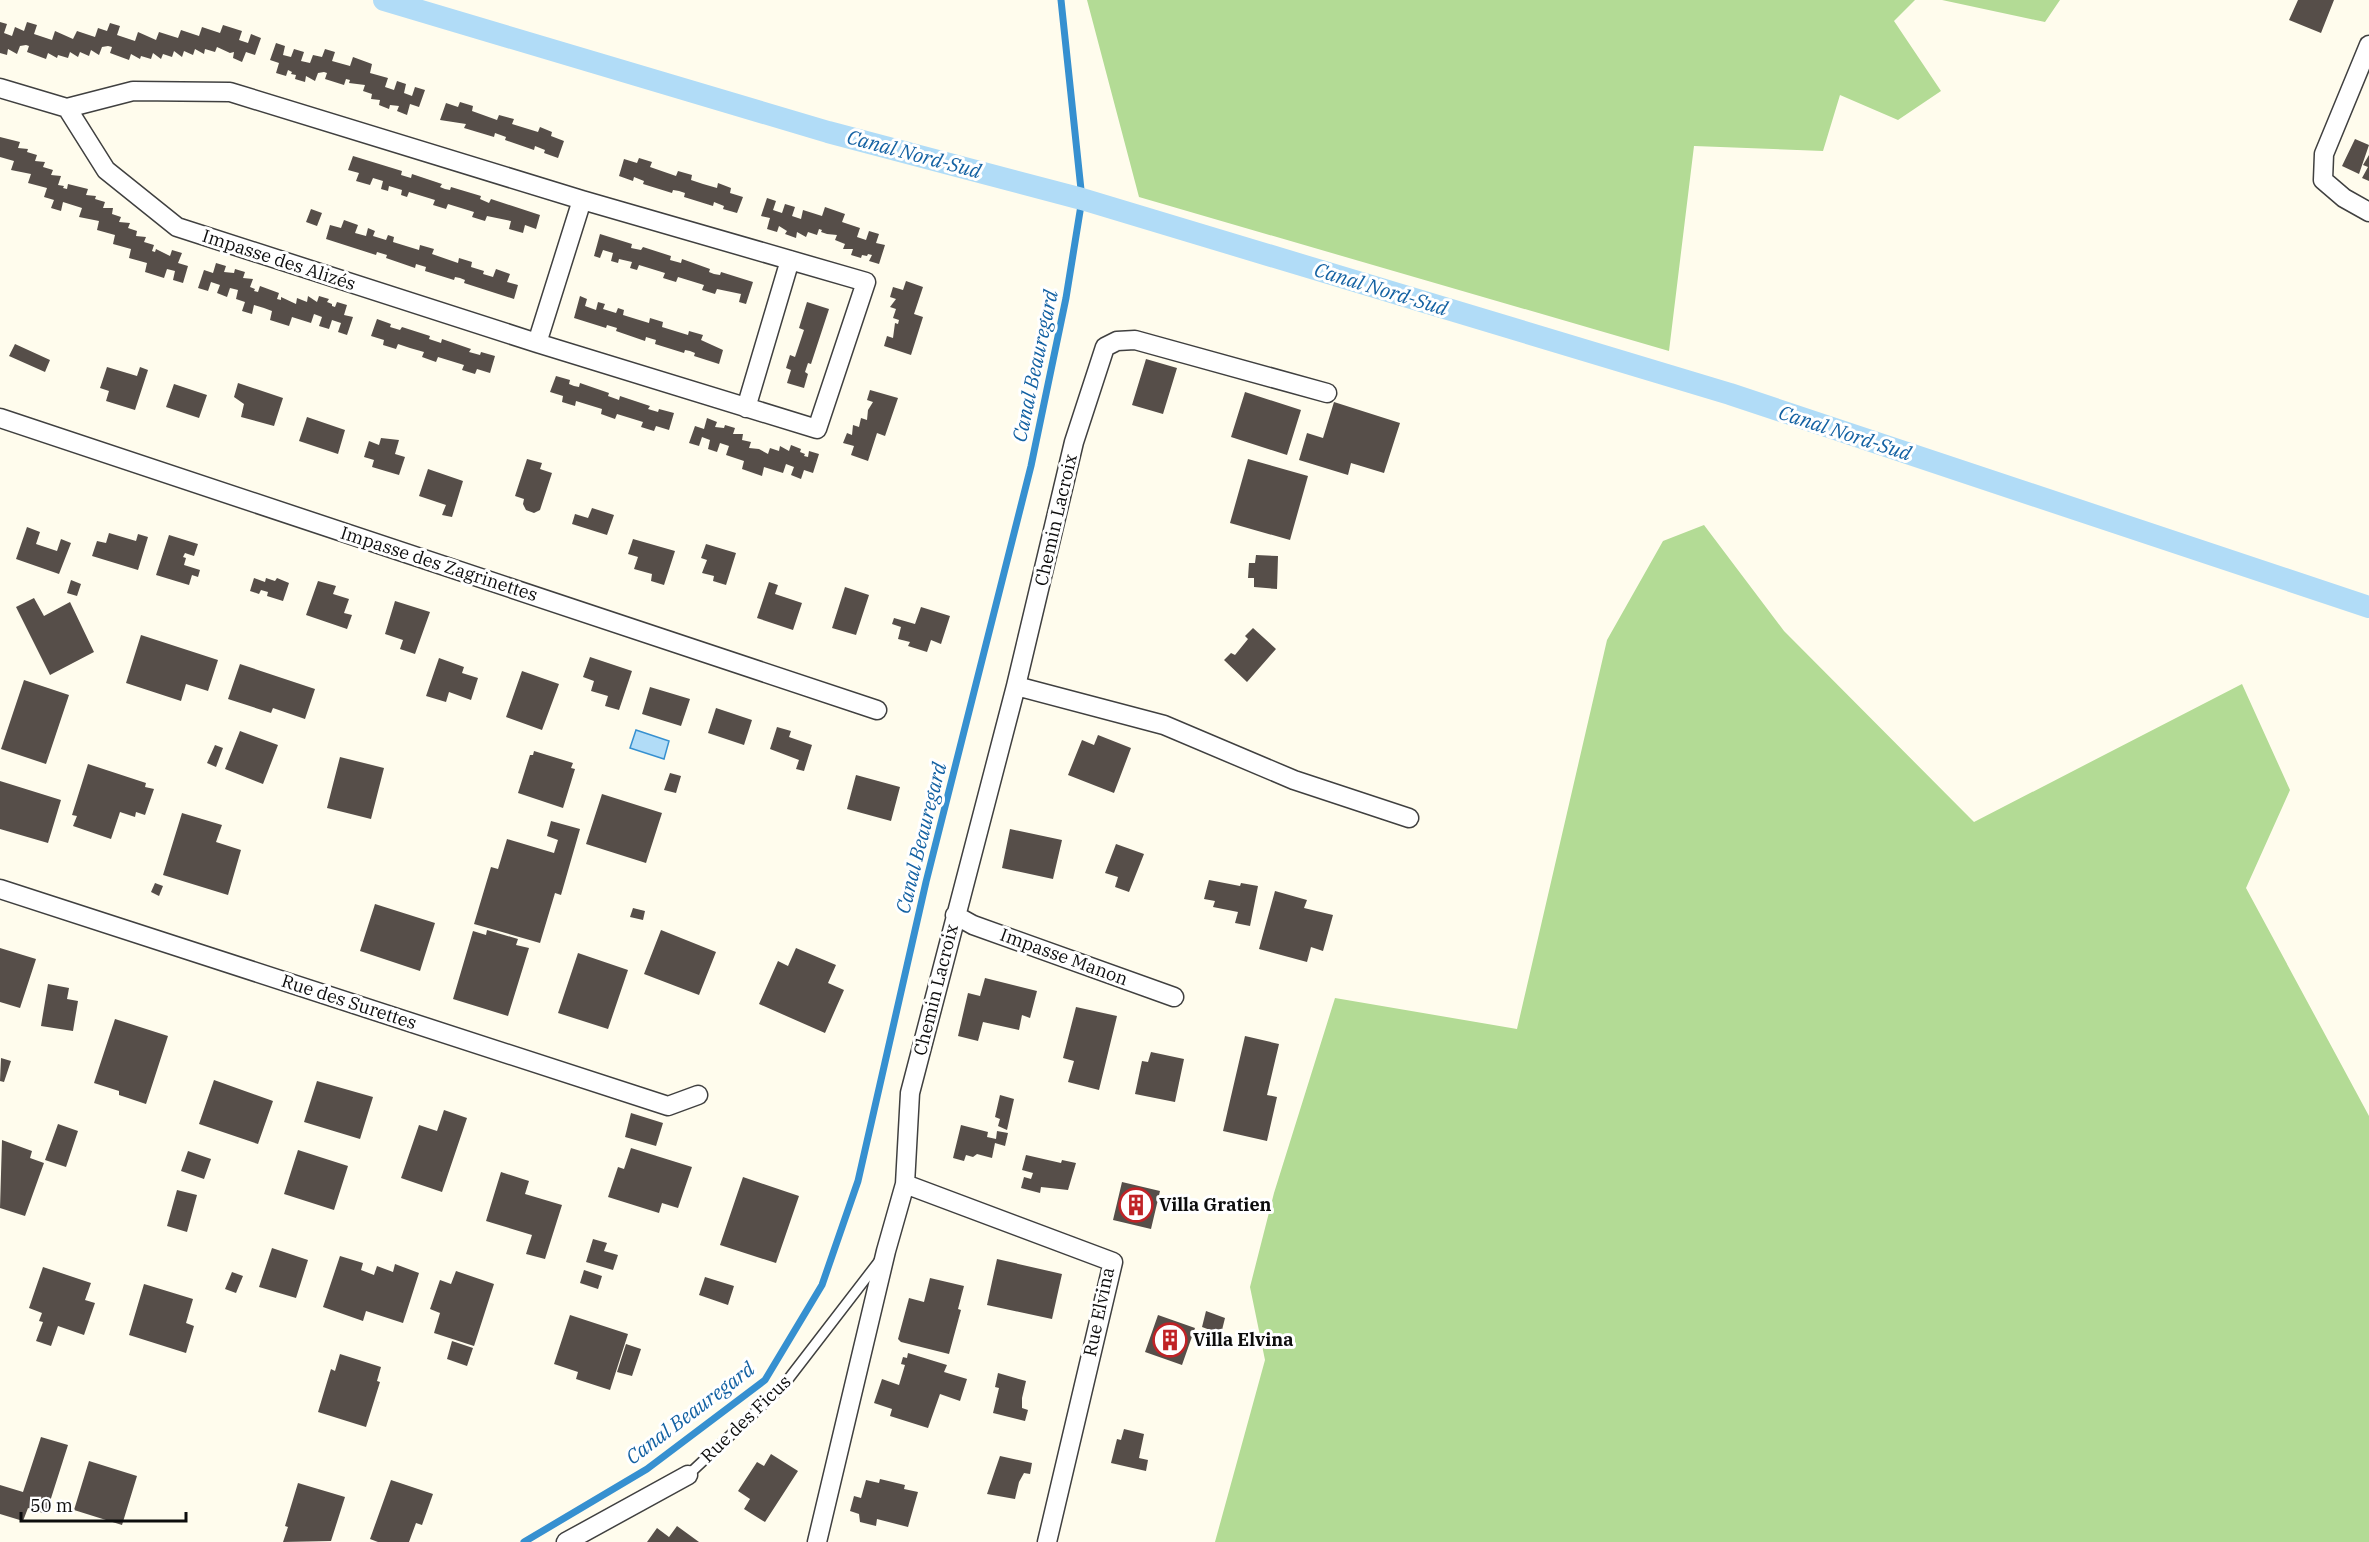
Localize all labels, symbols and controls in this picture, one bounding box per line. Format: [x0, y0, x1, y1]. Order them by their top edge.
water label: Canal Nord-Sud [844, 123, 985, 185]
street label: Impasse des Alizés [200, 224, 359, 295]
water label: Canal Nord-Sud [1311, 255, 1452, 322]
water label: Canal Beauregard [1005, 286, 1064, 444]
water label: Canal Nord-Sud [1775, 398, 1916, 467]
street label: Chemin Lacroix [1029, 452, 1082, 588]
street label: Impasse des Zagrinettes [338, 521, 541, 606]
water label: Canal Beauregard [889, 758, 953, 916]
street label: Chemin Lacroix [908, 922, 963, 1058]
street label: Impasse Manon [997, 923, 1131, 990]
street label: Rue des Surettes [279, 969, 420, 1034]
building icon: Villa Gratien [1118, 1187, 1154, 1223]
place label: Villa Gratien [1159, 1193, 1272, 1216]
street label: Rue Elvina [1078, 1265, 1119, 1359]
building icon: Villa Elvina [1152, 1322, 1188, 1358]
place label: Villa Elvina [1193, 1328, 1293, 1351]
water label: Canal Beauregard [620, 1355, 761, 1470]
street label: Rue des Ficus [696, 1370, 795, 1467]
scale bar [21, 1485, 186, 1523]
text: 50 m [30, 1494, 73, 1517]

